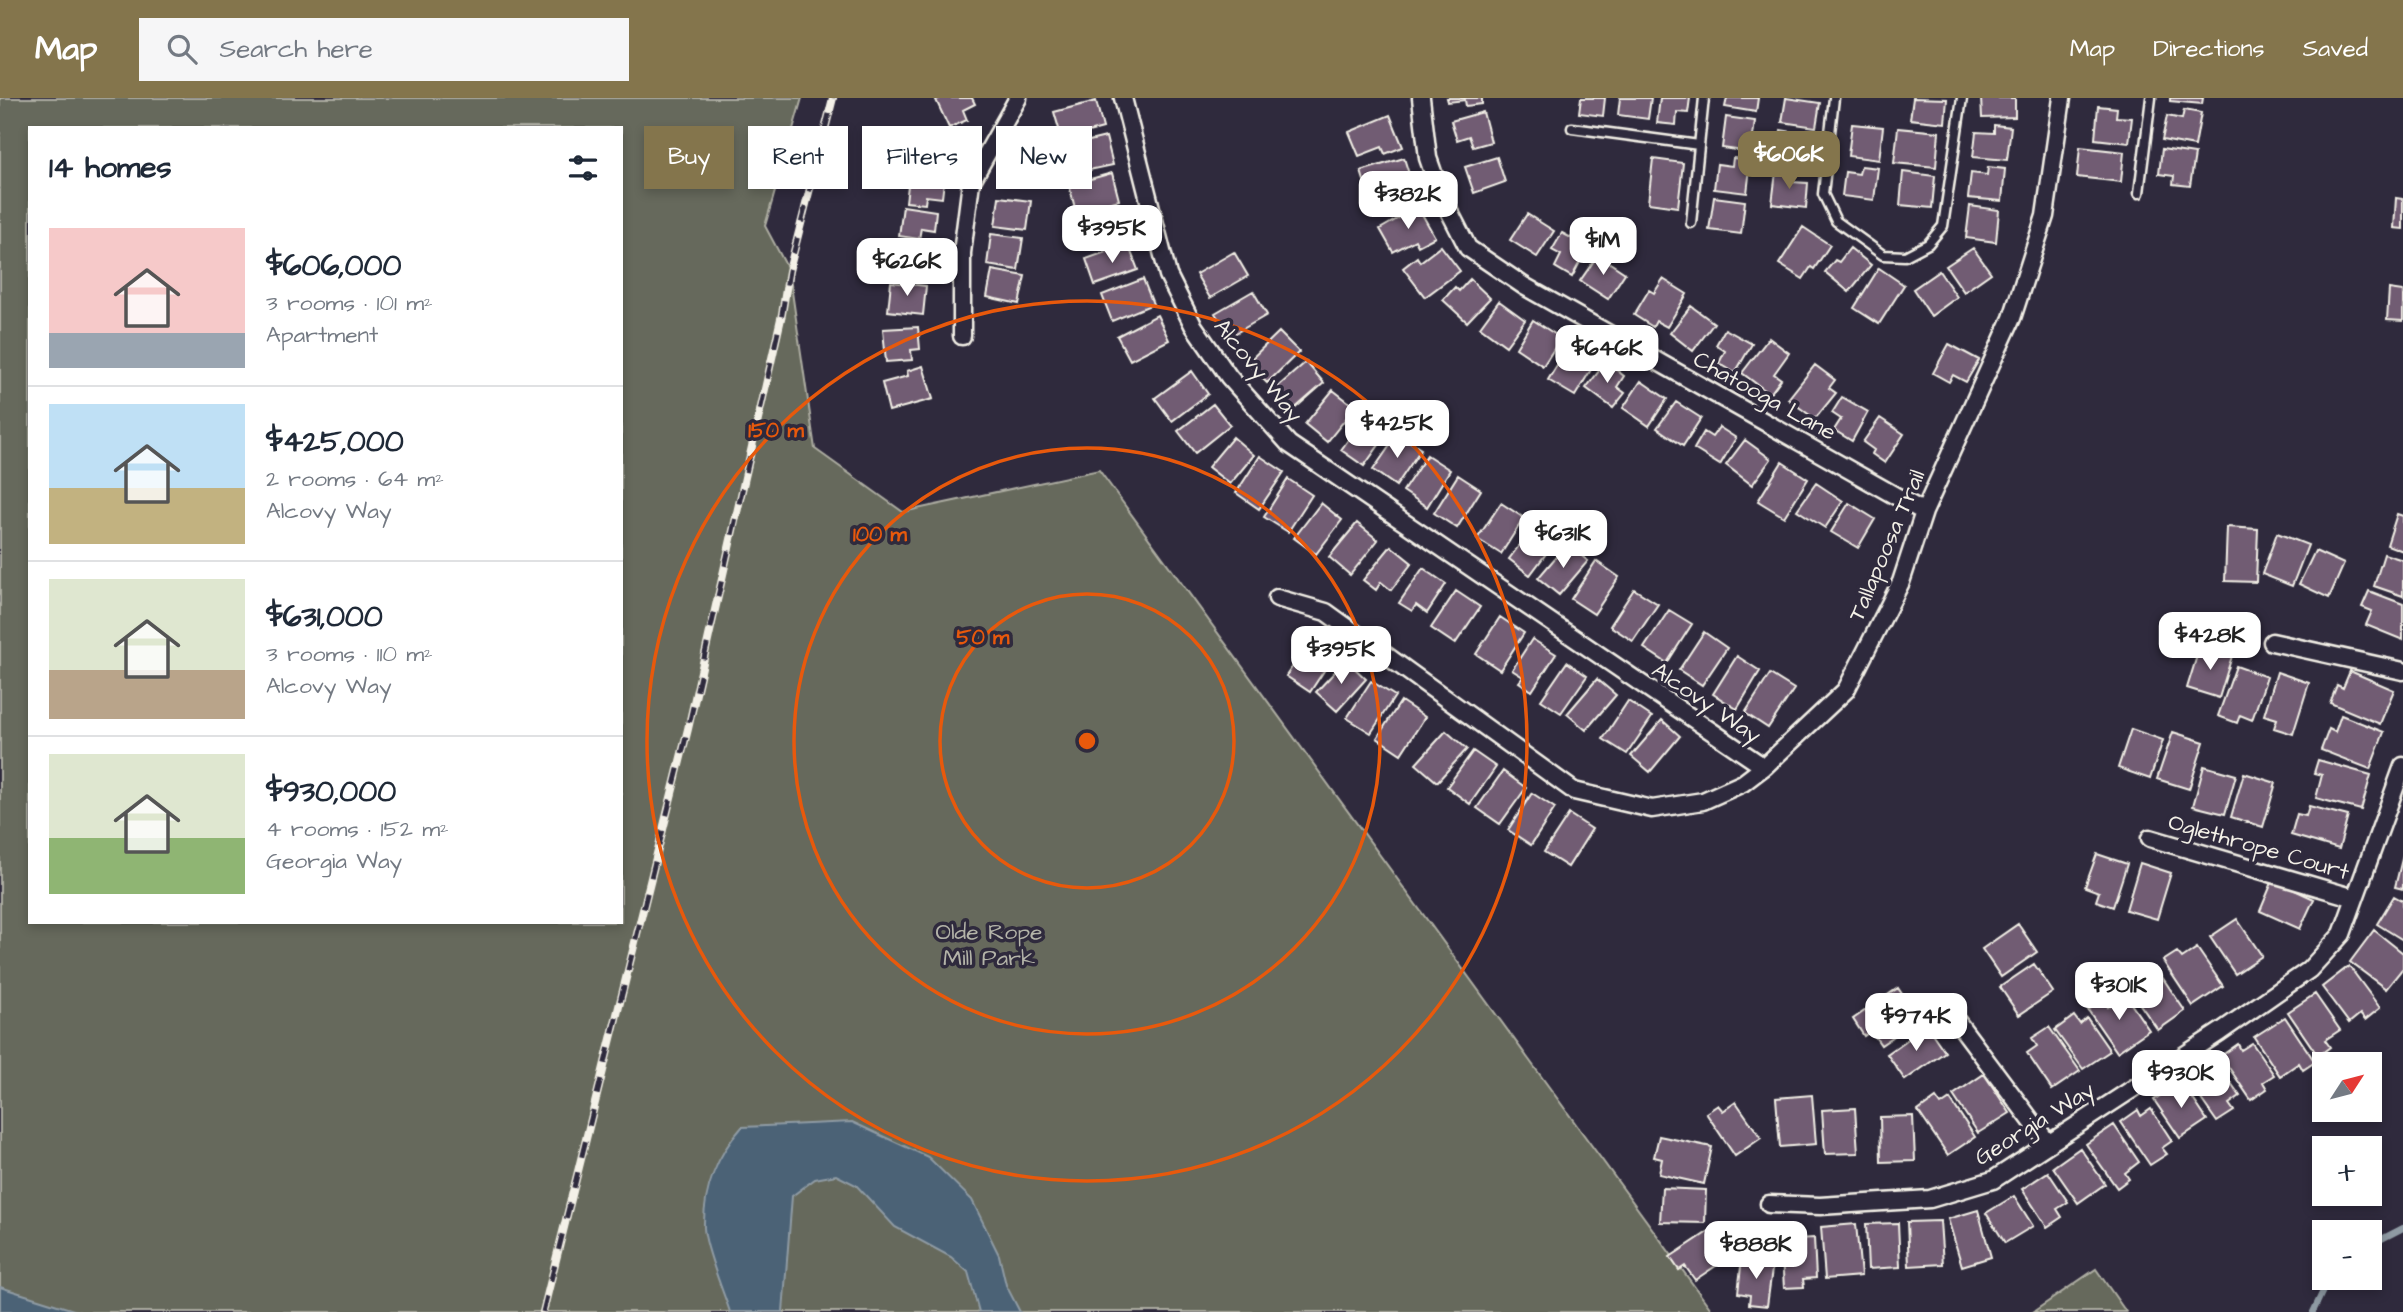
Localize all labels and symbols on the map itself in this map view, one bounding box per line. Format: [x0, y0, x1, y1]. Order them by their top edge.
pin: $606K [1740, 132, 1838, 191]
pin: $382K [1359, 172, 1457, 231]
pin: $395K [1063, 206, 1161, 265]
pin: $1M [1569, 218, 1637, 277]
pin: $626K [858, 238, 956, 298]
street label: Alcovy Way [1206, 312, 1310, 430]
pin: $646K [1558, 326, 1656, 385]
street label: Chatooga Lane [1687, 343, 1842, 449]
pin: $425K [1348, 400, 1446, 460]
text: 150 m [748, 416, 804, 445]
street label: Tallapoosa Trail [1841, 465, 1933, 626]
pin: $631K [1514, 510, 1612, 570]
text: 100 m [853, 520, 908, 549]
pin: $428K [2161, 612, 2259, 672]
text: 50 m [957, 623, 1010, 652]
pin: $395K [1292, 626, 1390, 686]
street label: Alcovy Way [1645, 654, 1768, 752]
centre of rings [1075, 729, 1099, 753]
street label: Oglethrope Court [2164, 806, 2354, 889]
park label: Olde Rope Mill Park [935, 916, 1043, 974]
pin: $301K [2070, 962, 2168, 1022]
pin: $974K [1867, 993, 1965, 1053]
pin: $930K [2132, 1051, 2230, 1110]
north arrow [2312, 1052, 2382, 1122]
street label: Georgia Way [1968, 1074, 2102, 1174]
pin: $888K [1707, 1222, 1805, 1281]

